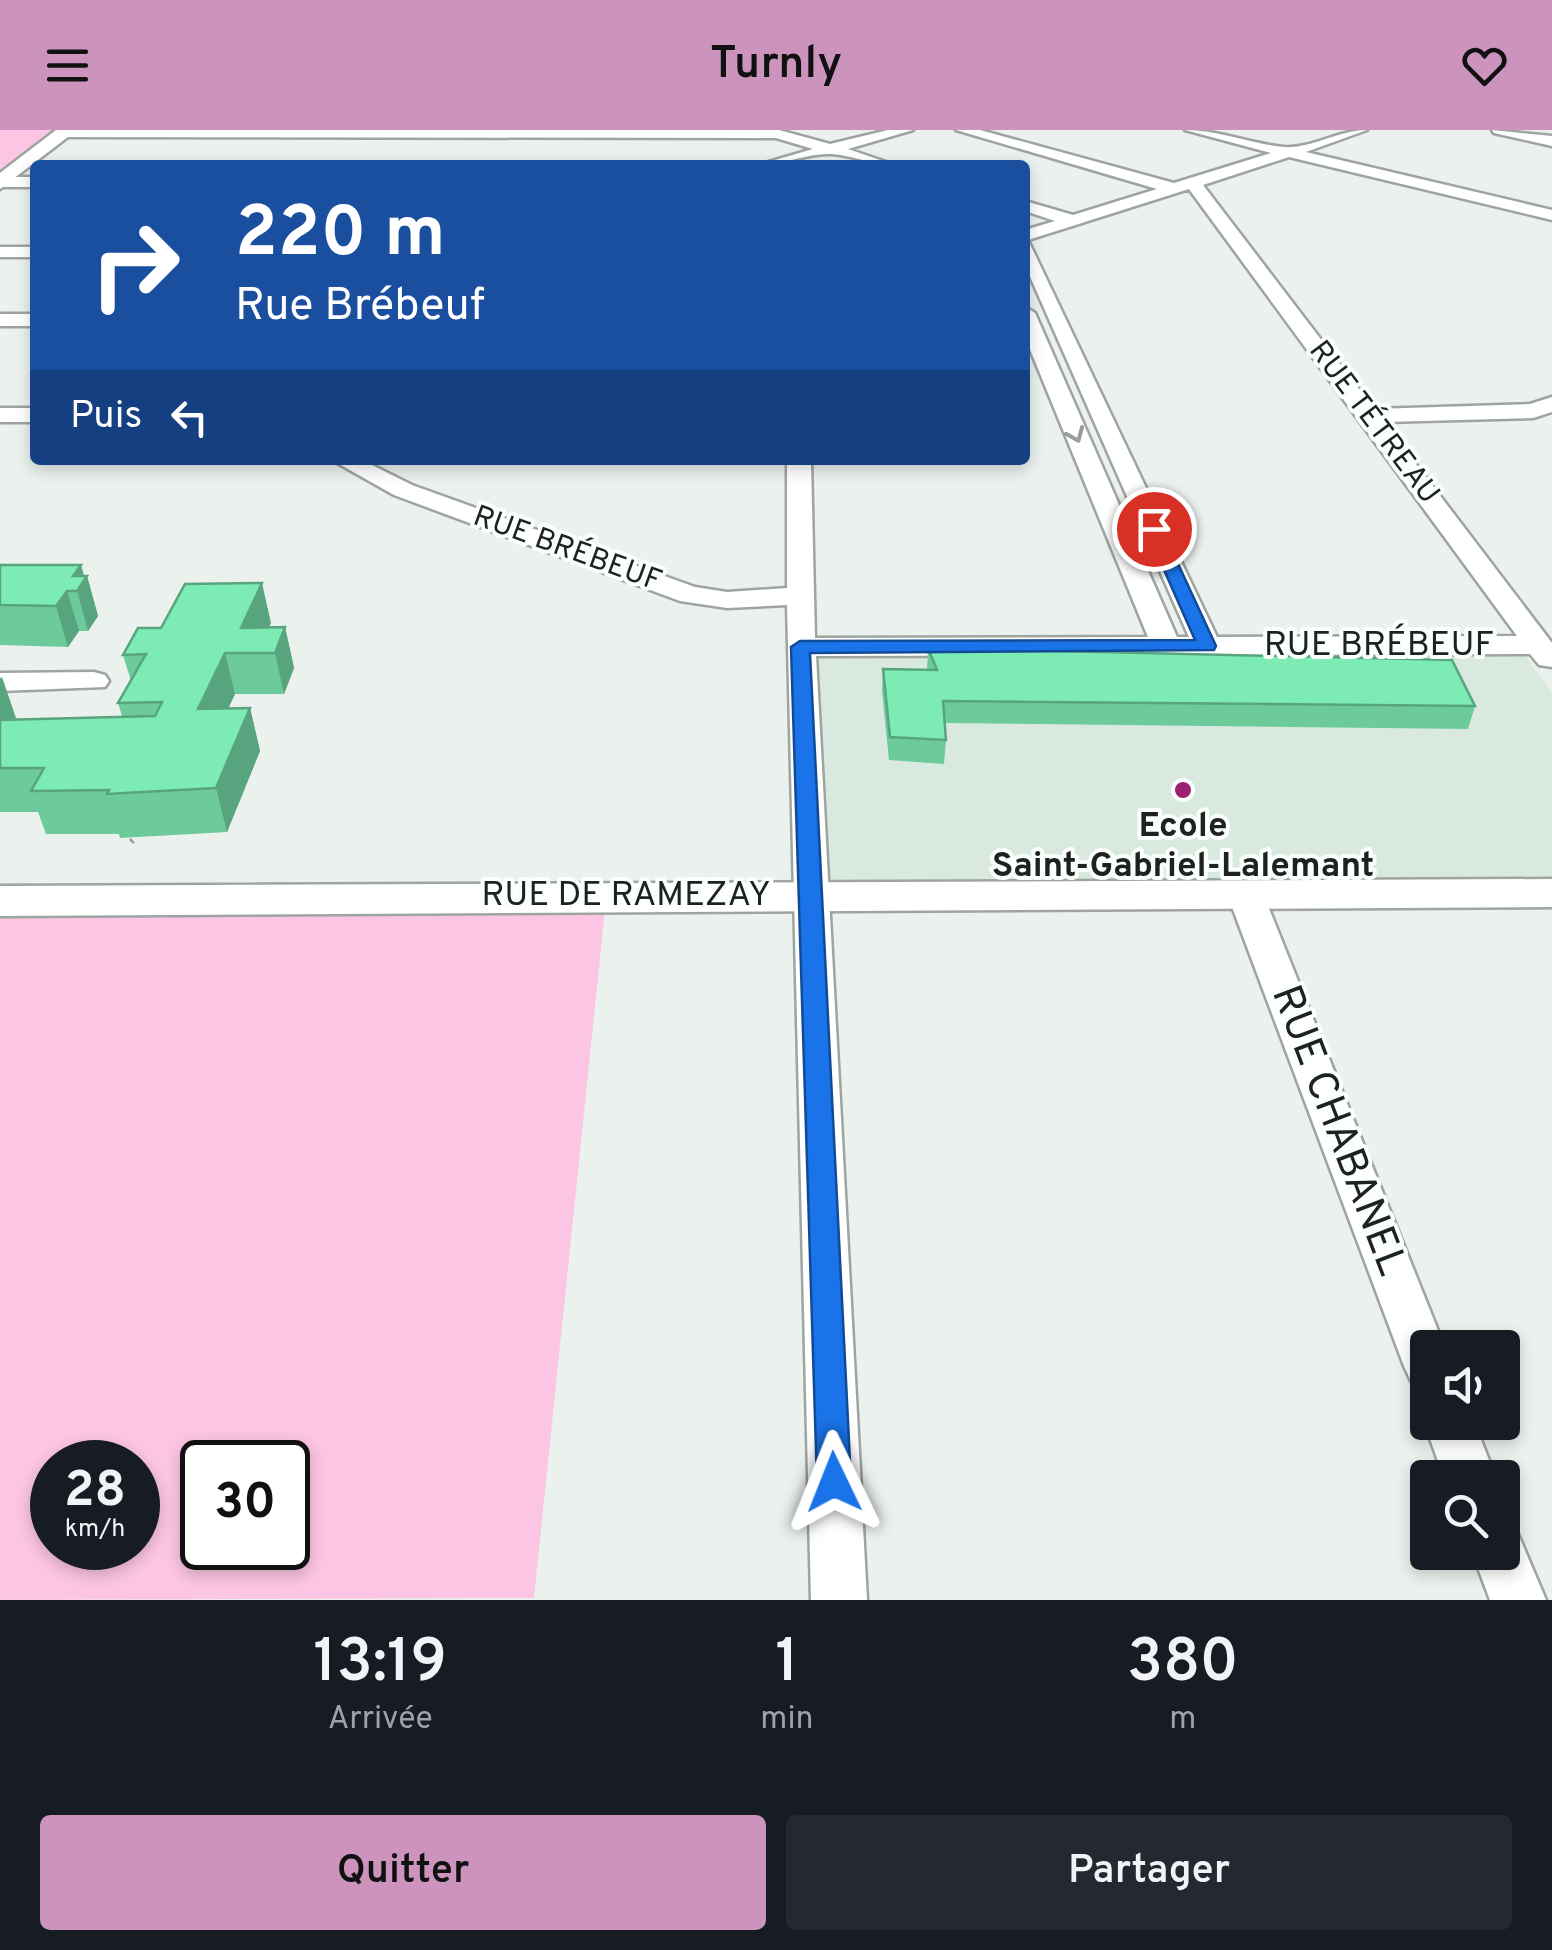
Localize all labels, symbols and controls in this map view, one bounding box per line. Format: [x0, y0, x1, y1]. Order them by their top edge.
text: Turnly [710, 37, 842, 94]
icon: menu [40, 38, 95, 93]
icon: heart [1457, 38, 1512, 93]
text: 220 m [235, 192, 445, 281]
icon: right [70, 200, 200, 330]
text: Rue Brébeuf [235, 279, 485, 336]
street label: RUE TÉTREAU [1300, 333, 1448, 512]
icon: left [162, 390, 217, 445]
text: Puis [70, 393, 142, 442]
one-way arrow [1065, 426, 1085, 443]
pin [1112, 487, 1197, 572]
street label: RUE BRÉBEUF [468, 497, 667, 601]
icon: arrive [1127, 502, 1182, 557]
street label: RUE BRÉBEUF [1264, 623, 1494, 668]
marker: Ecole Saint-Gabriel-Lalemant [1172, 779, 1194, 801]
place label: Ecole Saint-Gabriel-Lalemant [992, 805, 1374, 889]
street label: RUE DE RAMEZAY [481, 874, 771, 918]
street label: RUE CHABANEL [1257, 978, 1417, 1284]
map controls [1410, 1330, 1520, 1570]
button: sound [1410, 1330, 1520, 1440]
position arrow [782, 1430, 886, 1534]
speed limit sign: 30 [180, 1440, 310, 1570]
button: search [1410, 1460, 1520, 1570]
text: 28 [64, 1461, 126, 1524]
text: km/h [65, 1514, 125, 1546]
text: 13:19 [313, 1627, 447, 1703]
text: 1 [775, 1627, 799, 1703]
text: 380 [1127, 1627, 1239, 1703]
text: Arrivée [328, 1700, 433, 1740]
text: min [760, 1700, 814, 1740]
text: m [1169, 1700, 1196, 1740]
button: Quitter [40, 1815, 766, 1930]
button: Partager [786, 1815, 1512, 1930]

